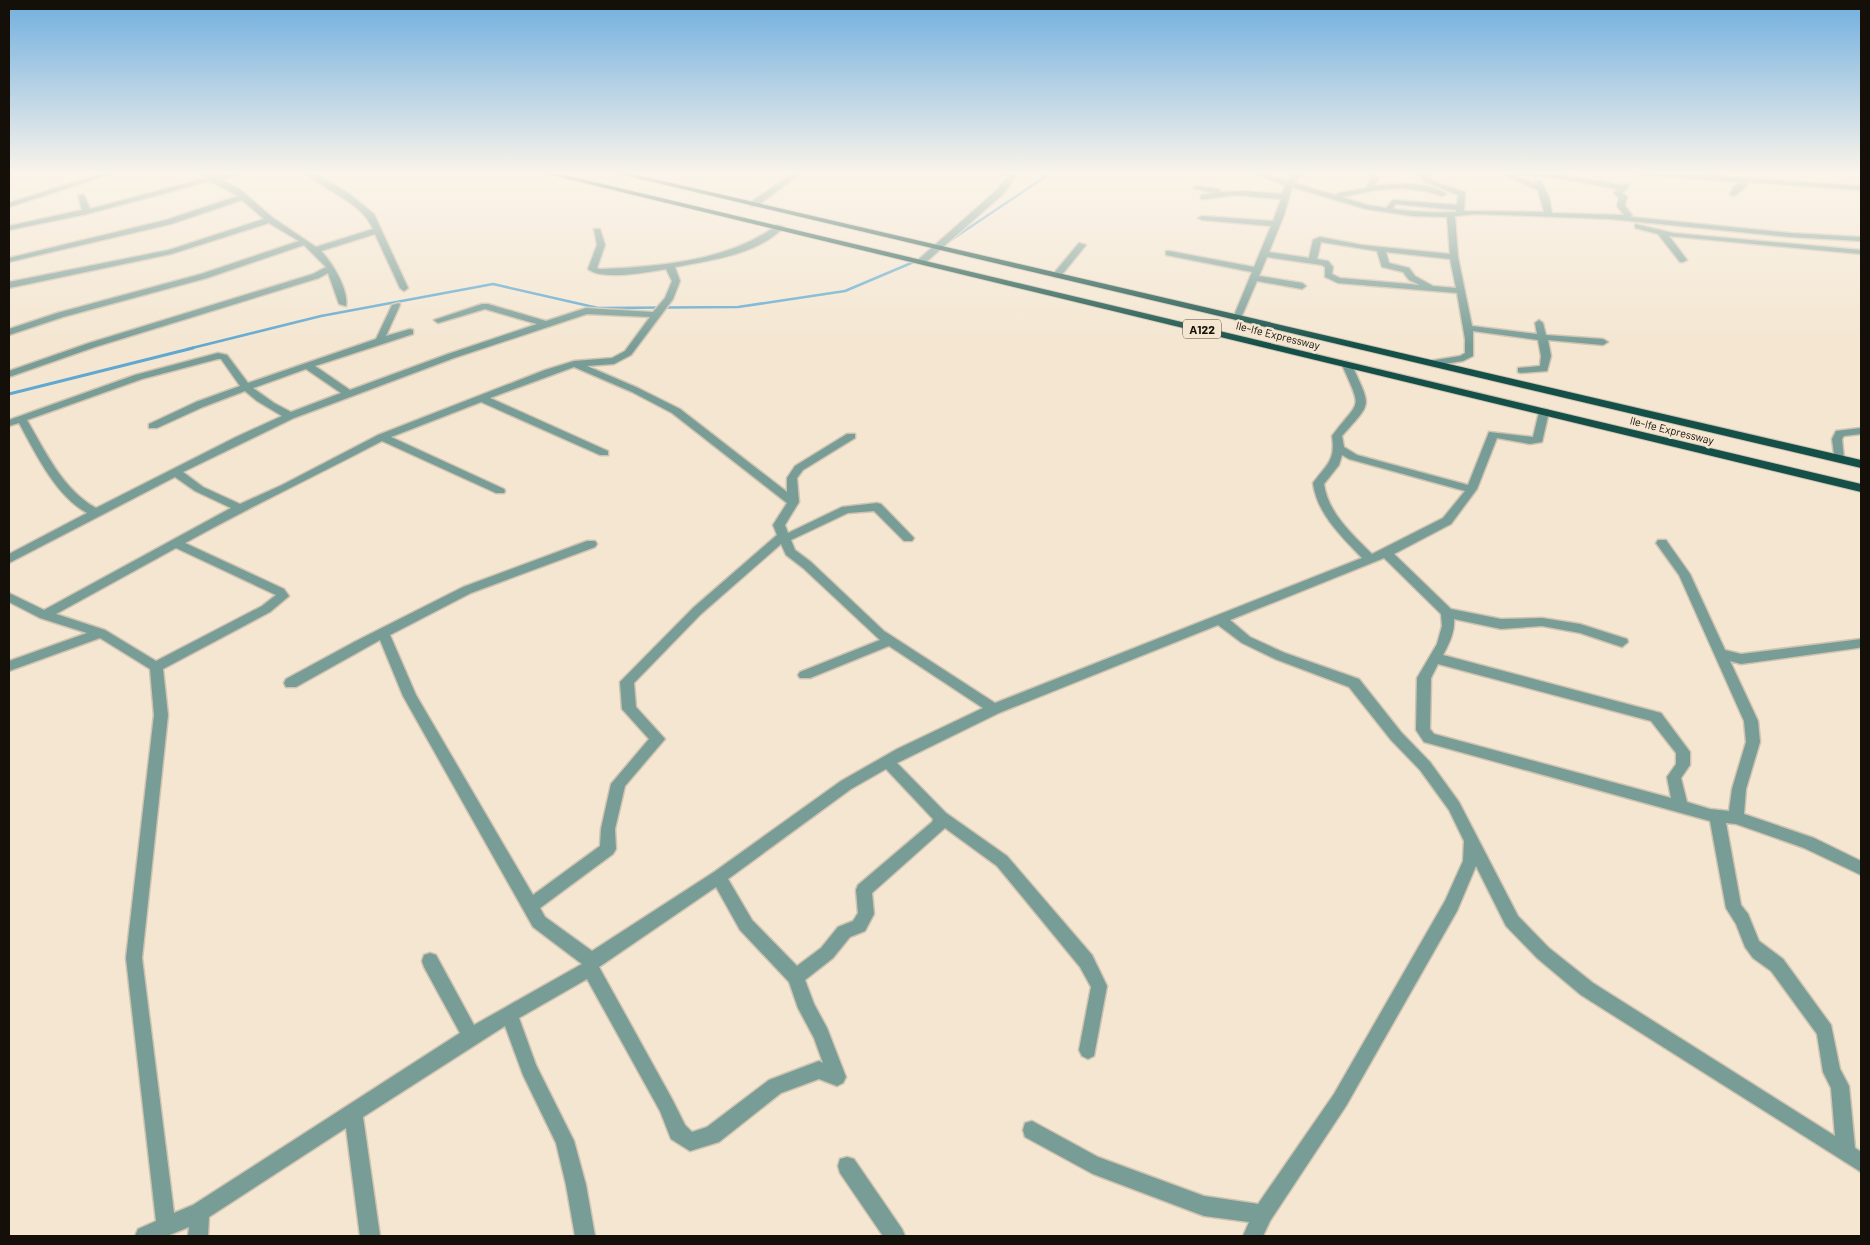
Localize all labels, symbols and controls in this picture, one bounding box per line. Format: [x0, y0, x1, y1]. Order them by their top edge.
street label: Ile-Ife Expressway [1235, 318, 1321, 352]
road number: A122 [1183, 320, 1221, 338]
street label: Ile-Ife Expressway [1629, 413, 1715, 447]

